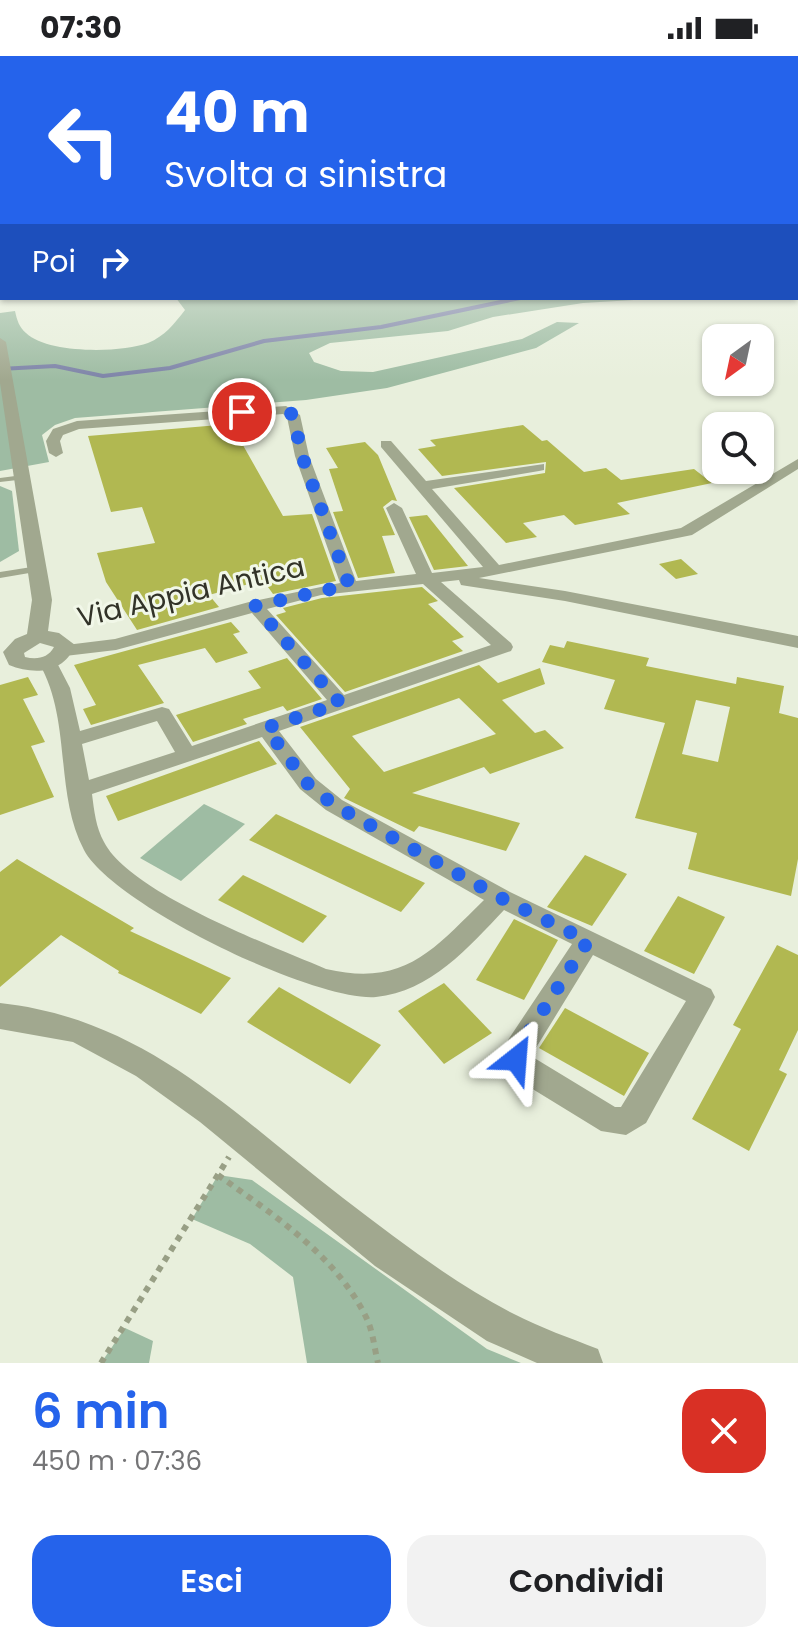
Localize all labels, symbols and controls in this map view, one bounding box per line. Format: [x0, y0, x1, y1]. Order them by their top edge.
text: 07:30 [40, 6, 122, 49]
text: 40 m [164, 73, 310, 152]
icon: left [32, 88, 136, 192]
text: Svolta a sinistra [164, 149, 447, 200]
text: Poi [32, 240, 76, 283]
icon: right [92, 240, 136, 284]
north arrow [702, 324, 774, 396]
map controls [702, 324, 774, 484]
pin [208, 378, 276, 446]
icon: arrive [220, 390, 264, 434]
button: search [702, 412, 774, 484]
street label: Via Appia Antica [74, 547, 308, 637]
position arrow [474, 1017, 558, 1101]
text: 6 min [32, 1378, 170, 1445]
button: close [682, 1389, 766, 1473]
text: 450 m · 07:36 [32, 1443, 202, 1479]
button: Esci [32, 1535, 391, 1627]
button: Condividi [407, 1535, 766, 1627]

